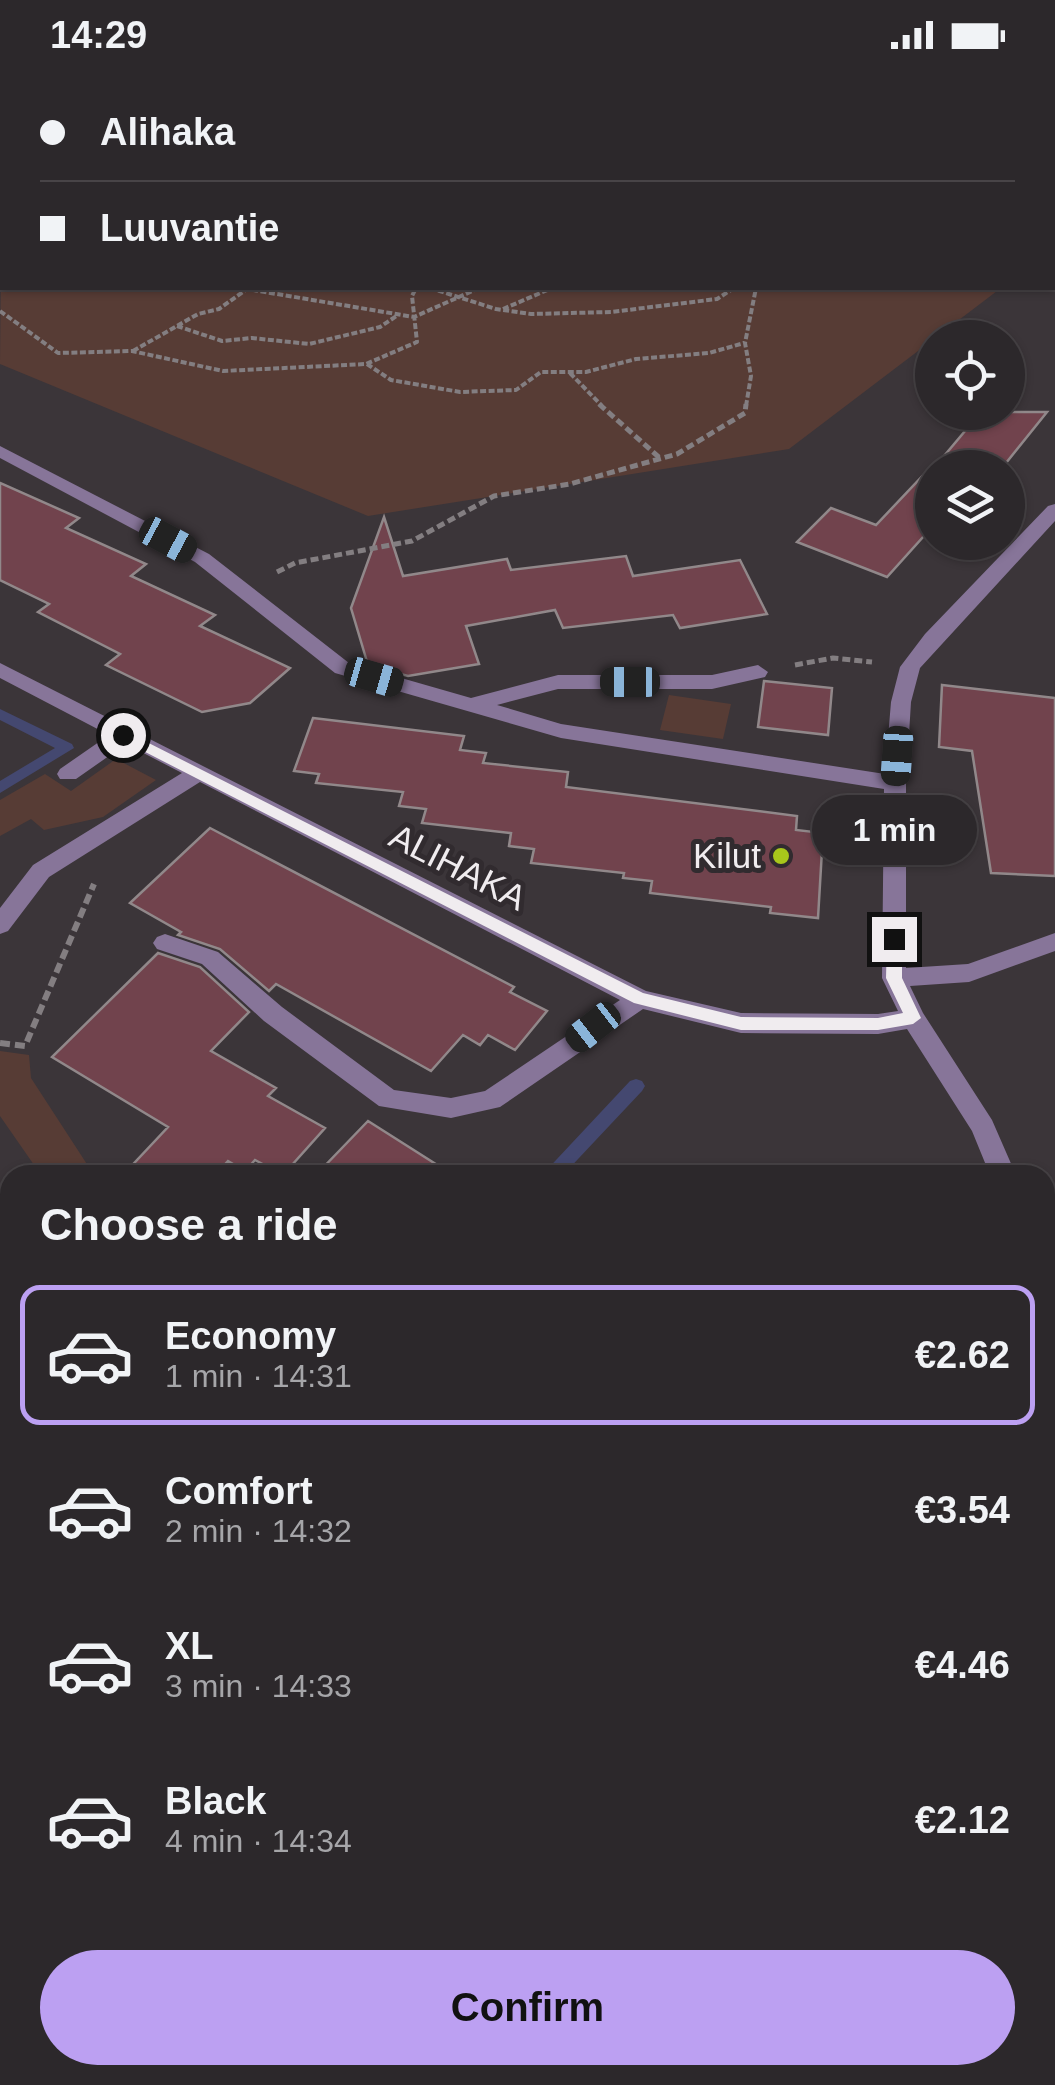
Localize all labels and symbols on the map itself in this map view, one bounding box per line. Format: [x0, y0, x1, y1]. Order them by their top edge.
car [134, 513, 202, 567]
car [341, 654, 407, 700]
car [600, 667, 660, 697]
route start [101, 713, 146, 758]
car [880, 725, 914, 787]
callout: 1 min [812, 794, 976, 864]
street label: ALIHAKA [384, 816, 534, 918]
place label: Kilut [693, 836, 761, 875]
marker: Kilut [770, 845, 792, 867]
route end [872, 917, 917, 962]
car [560, 997, 626, 1057]

